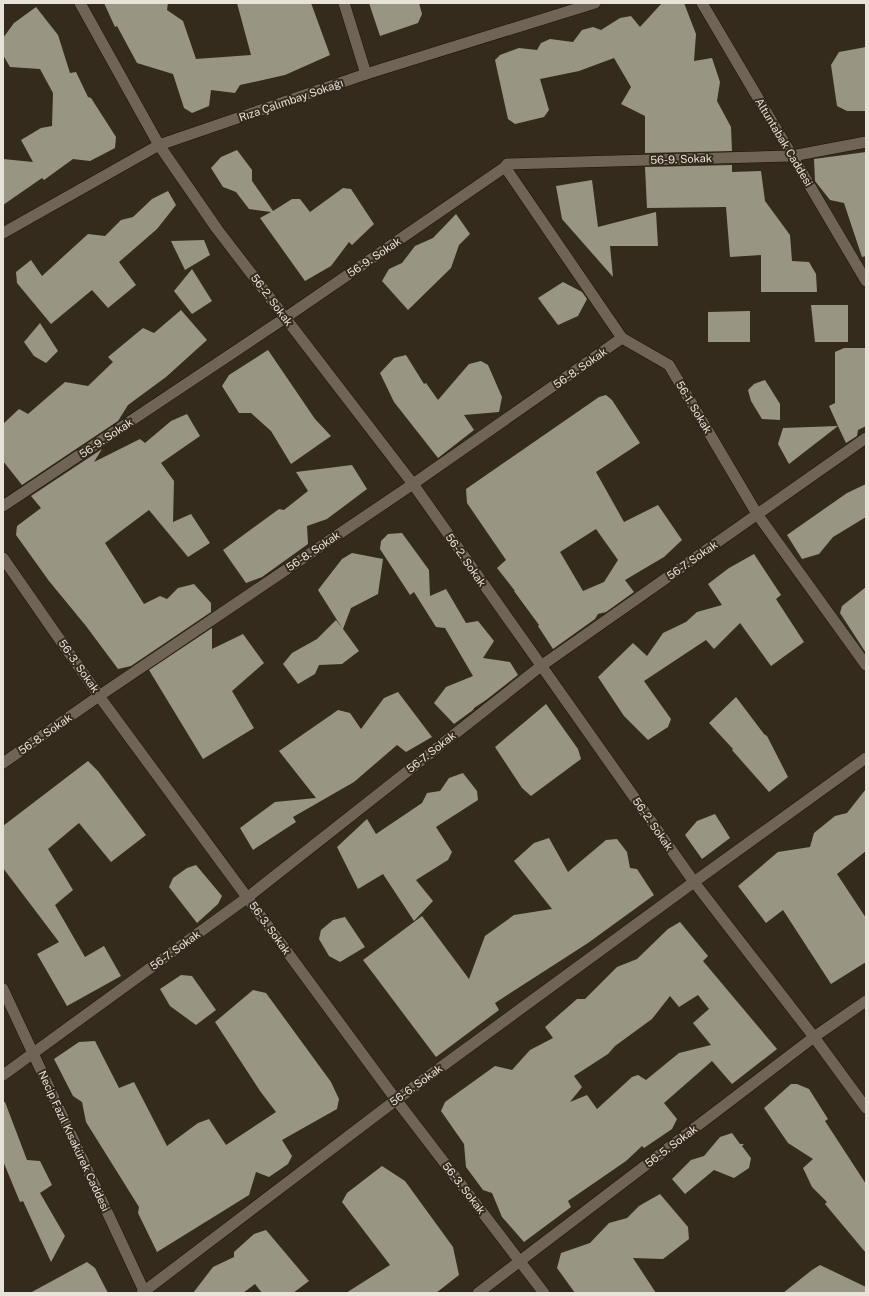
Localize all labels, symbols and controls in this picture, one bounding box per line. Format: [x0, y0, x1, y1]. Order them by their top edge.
street label: Rıza Çalımbay Sokağı [237, 77, 345, 124]
street label: Altuntabak Caddesi [753, 96, 815, 188]
street label: 56-9. Sokak [650, 152, 712, 166]
street label: 56-9. Sokak [345, 235, 403, 279]
street label: 56-2. Sokak [249, 272, 295, 328]
street label: 56-8. Sokak [551, 345, 609, 391]
street label: 56-1. Sokak [674, 379, 714, 435]
street label: 56-9. Sokak [77, 416, 135, 460]
street label: 56-8. Sokak [284, 529, 342, 573]
street label: 56-2. Sokak [443, 531, 489, 589]
street label: 56-7. Sokak [664, 538, 720, 582]
street label: 56-3. Sokak [56, 637, 102, 695]
street label: 56-8. Sokak [16, 711, 74, 757]
street label: 56-7. Sokak [404, 729, 458, 775]
street label: 56-2. Sokak [630, 795, 676, 853]
street label: 56-3. Sokak [247, 899, 293, 957]
street label: 56-7. Sokak [148, 928, 202, 972]
street label: 56-6. Sokak [387, 1062, 445, 1108]
street label: Necip Fazıl Kısakürek Caddesi [36, 1069, 112, 1213]
street label: 56-5. Sokak [643, 1123, 699, 1169]
street label: 56-3. Sokak [440, 1160, 488, 1216]

